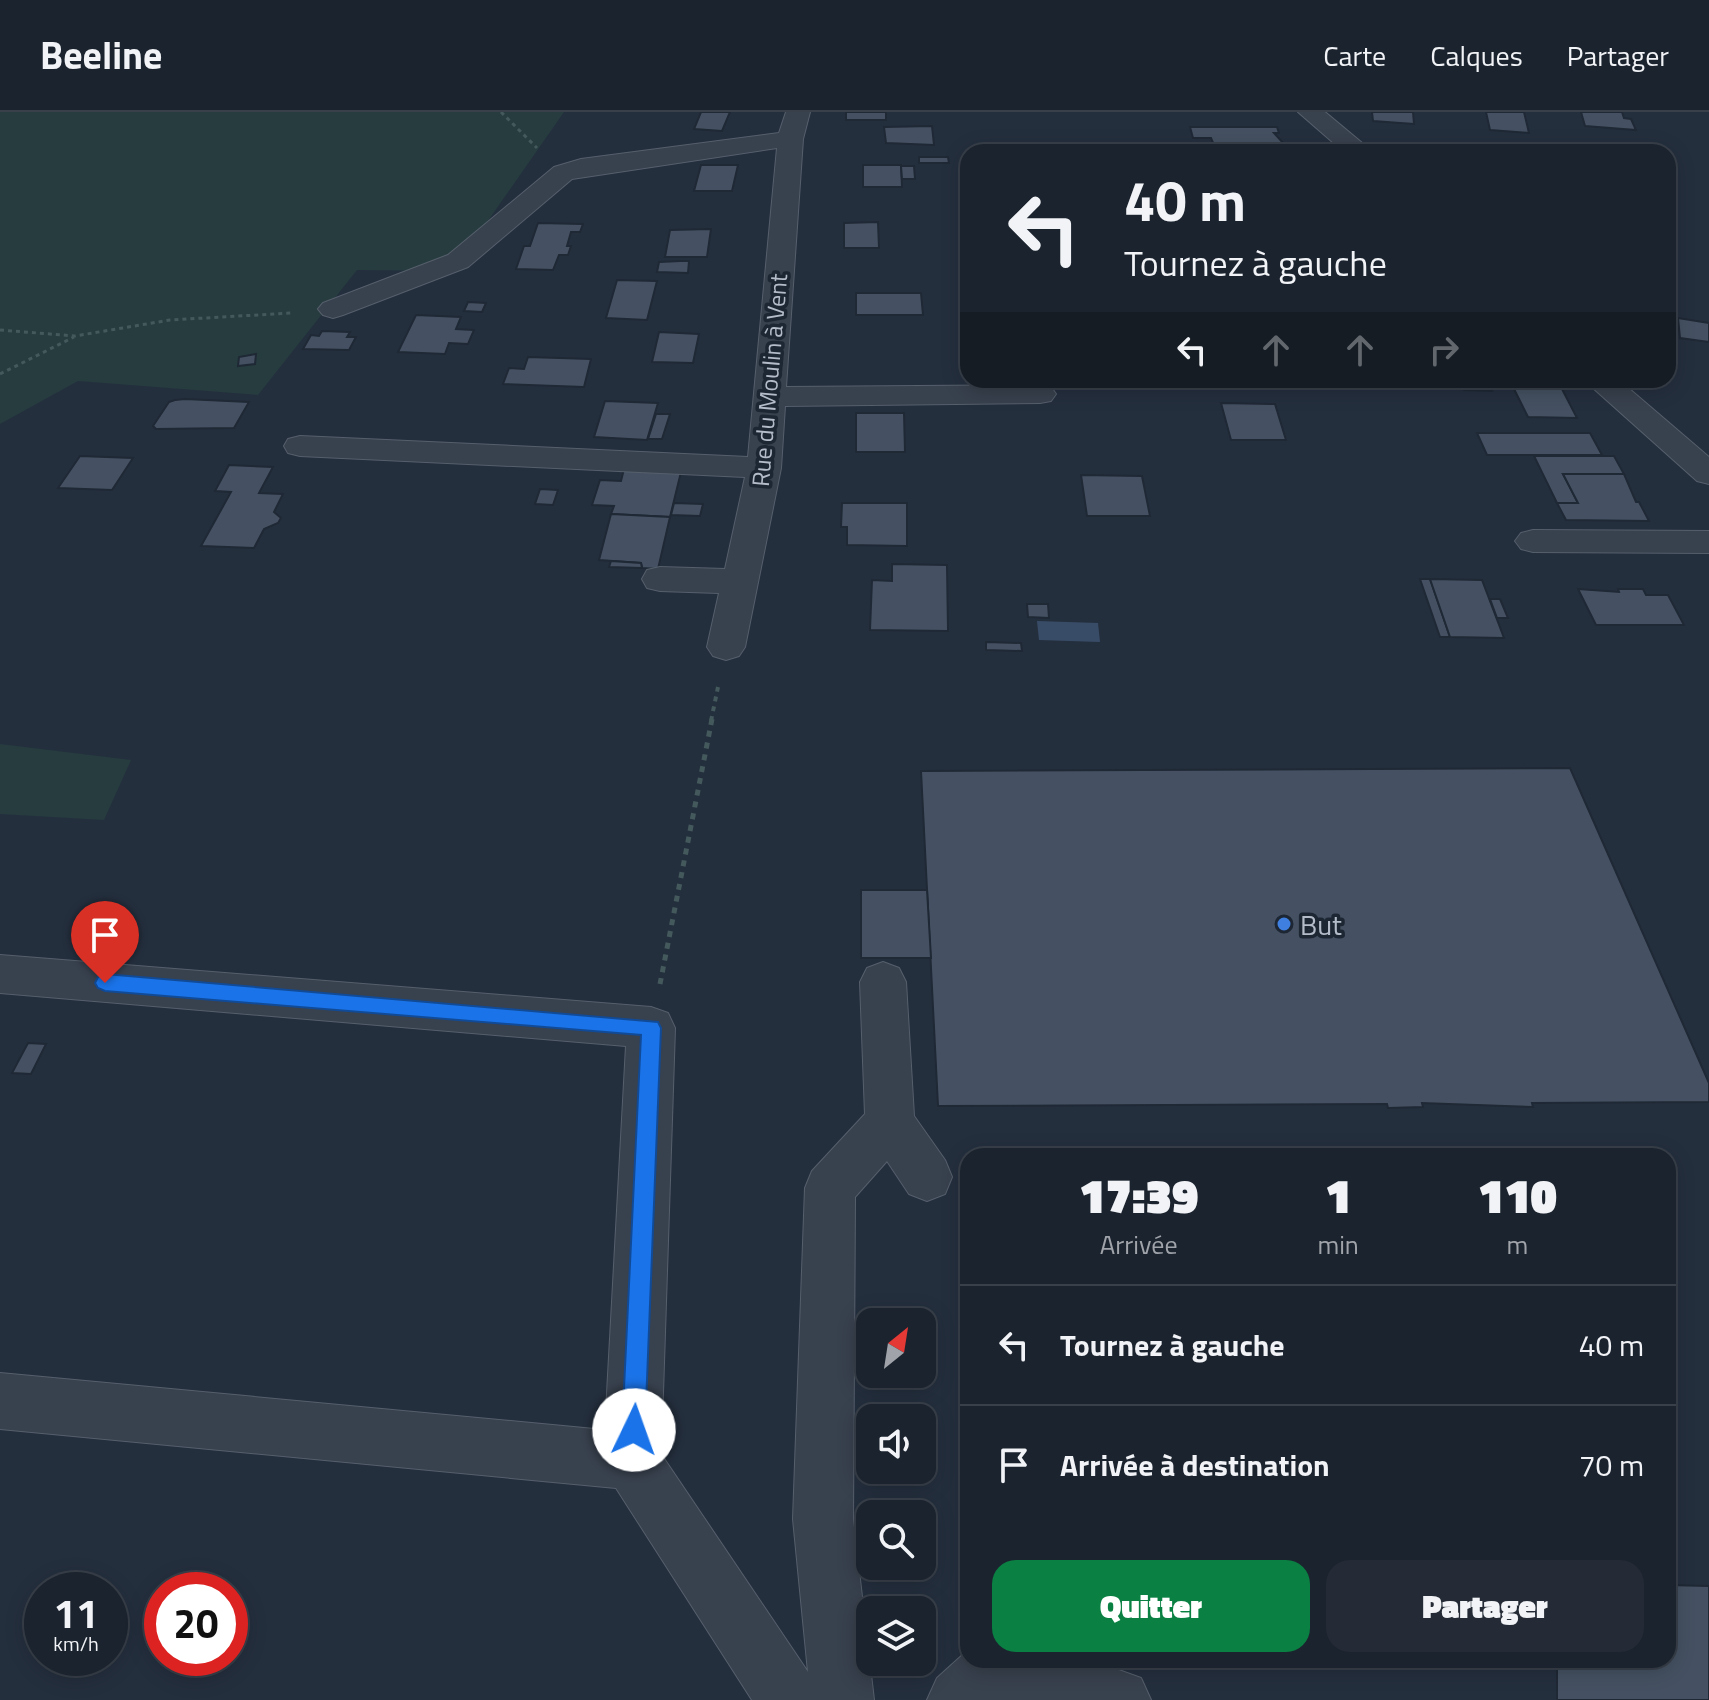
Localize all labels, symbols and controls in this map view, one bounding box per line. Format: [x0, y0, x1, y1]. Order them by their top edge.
text: Beeline [40, 26, 162, 84]
text: Carte [1323, 34, 1386, 77]
text: Calques [1430, 34, 1523, 77]
text: Partager [1567, 34, 1669, 77]
text: 40 m [1124, 158, 1246, 243]
icon: left [992, 176, 1096, 280]
text: Tournez à gauche [1124, 235, 1387, 290]
street label: Rue du Moulin à Vent [742, 271, 796, 488]
icon: left [1170, 328, 1214, 372]
icon: ahead [1254, 328, 1298, 372]
icon: ahead [1338, 328, 1382, 372]
icon: right [1422, 328, 1466, 372]
pin [71, 901, 139, 983]
place label: But [1300, 903, 1342, 946]
icon: arrive [83, 913, 127, 957]
marker: But [1275, 915, 1293, 933]
text: 17:39 [1079, 1159, 1198, 1232]
text: 1 [1325, 1159, 1351, 1232]
text: 110 [1478, 1159, 1557, 1232]
text: Arrivée [1100, 1225, 1178, 1264]
text: min [1317, 1225, 1359, 1264]
text: m [1507, 1225, 1528, 1264]
north arrow [856, 1308, 936, 1388]
map controls [856, 1308, 936, 1676]
text: Tournez à gauche [1060, 1322, 1285, 1368]
text: 40 m [1579, 1322, 1644, 1368]
icon: left [992, 1323, 1036, 1367]
position arrow [592, 1388, 676, 1472]
button: sound [856, 1404, 936, 1484]
text: Arrivée à destination [1060, 1442, 1330, 1488]
text: 70 m [1579, 1442, 1644, 1488]
icon: arrive [992, 1443, 1036, 1487]
button: search [856, 1500, 936, 1580]
button: Quitter [992, 1560, 1310, 1652]
button: Partager [1326, 1560, 1644, 1652]
speed limit sign: 20 [144, 1572, 248, 1676]
text: 11 [54, 1583, 98, 1644]
button: layers [856, 1596, 936, 1676]
text: km/h [53, 1628, 99, 1659]

